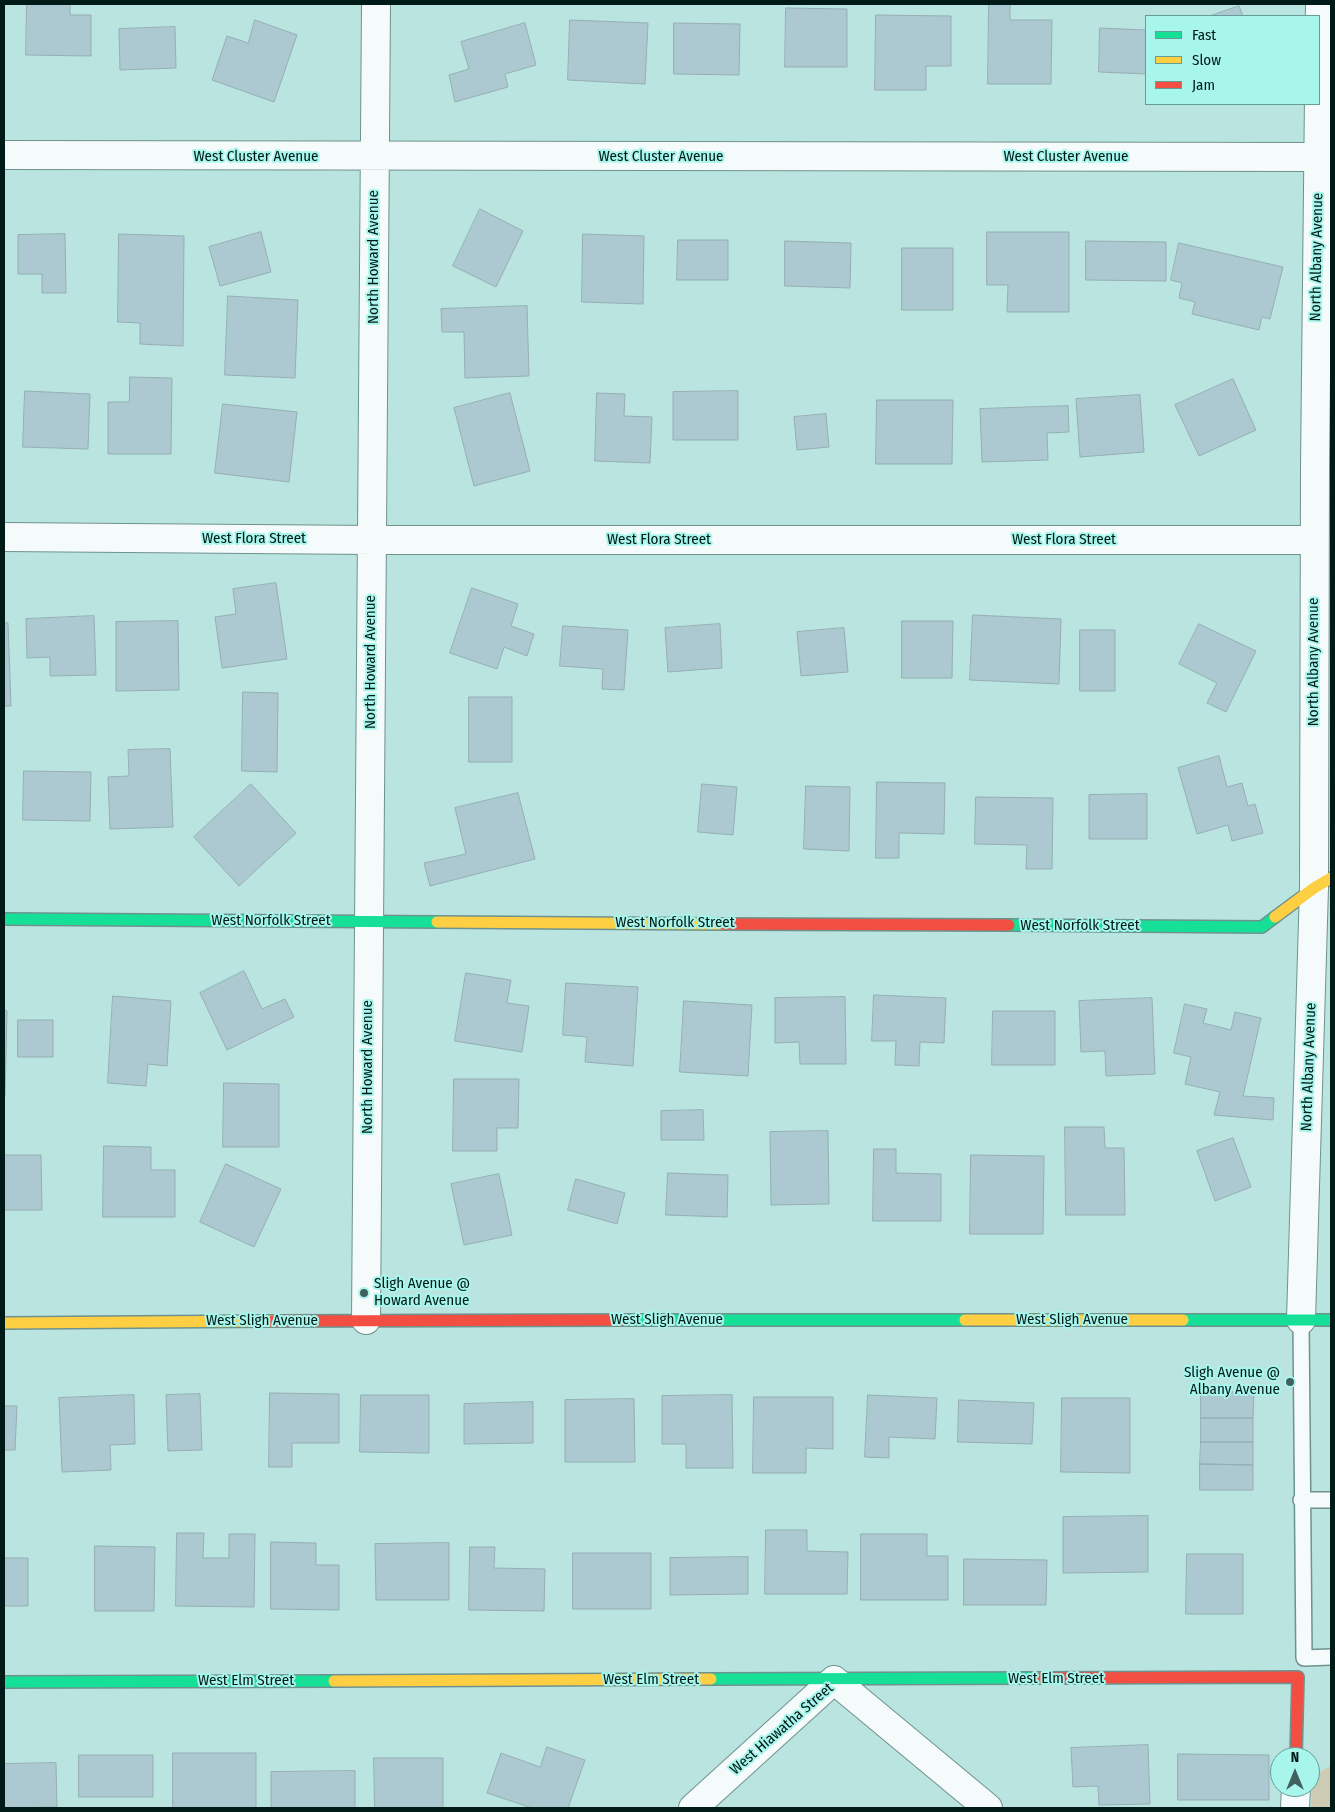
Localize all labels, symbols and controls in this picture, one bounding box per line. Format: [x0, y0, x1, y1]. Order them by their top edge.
legend [1145, 15, 1320, 105]
text: Fast [1192, 26, 1216, 44]
text: Slow [1192, 51, 1221, 69]
text: Jam [1192, 76, 1215, 94]
street label: West Cluster Avenue [194, 148, 318, 166]
street label: West Cluster Avenue [599, 148, 723, 166]
street label: West Cluster Avenue [1004, 148, 1128, 166]
street label: North Howard Avenue [365, 190, 383, 324]
street label: North Albany Avenue [1307, 193, 1327, 321]
street label: West Flora Street [202, 530, 306, 548]
street label: West Flora Street [607, 531, 711, 549]
street label: West Flora Street [1012, 531, 1116, 549]
street label: North Howard Avenue [362, 595, 380, 729]
street label: North Albany Avenue [1305, 598, 1323, 726]
street label: West Norfolk Street [211, 912, 331, 930]
street label: West Norfolk Street [615, 914, 735, 932]
street label: West Norfolk Street [1020, 917, 1140, 935]
street label: North Howard Avenue [359, 1000, 377, 1134]
street label: North Albany Avenue [1298, 1002, 1320, 1132]
place label: Sligh Avenue @ Howard Avenue [374, 1275, 470, 1310]
marker: Sligh Avenue @ Howard Avenue [358, 1287, 370, 1299]
street label: West Sligh Avenue [611, 1311, 723, 1329]
street label: West Sligh Avenue [1016, 1311, 1128, 1329]
street label: West Sligh Avenue [206, 1312, 318, 1330]
place label: Sligh Avenue @ Albany Avenue [1184, 1364, 1280, 1399]
marker: Sligh Avenue @ Albany Avenue [1284, 1376, 1296, 1388]
street label: West Elm Street [1008, 1670, 1104, 1688]
street label: West Elm Street [603, 1671, 699, 1689]
street label: West Elm Street [198, 1672, 294, 1690]
street label: West Hiawatha Street [727, 1679, 837, 1779]
north arrow [1270, 1747, 1320, 1797]
text: N [1291, 1749, 1299, 1766]

